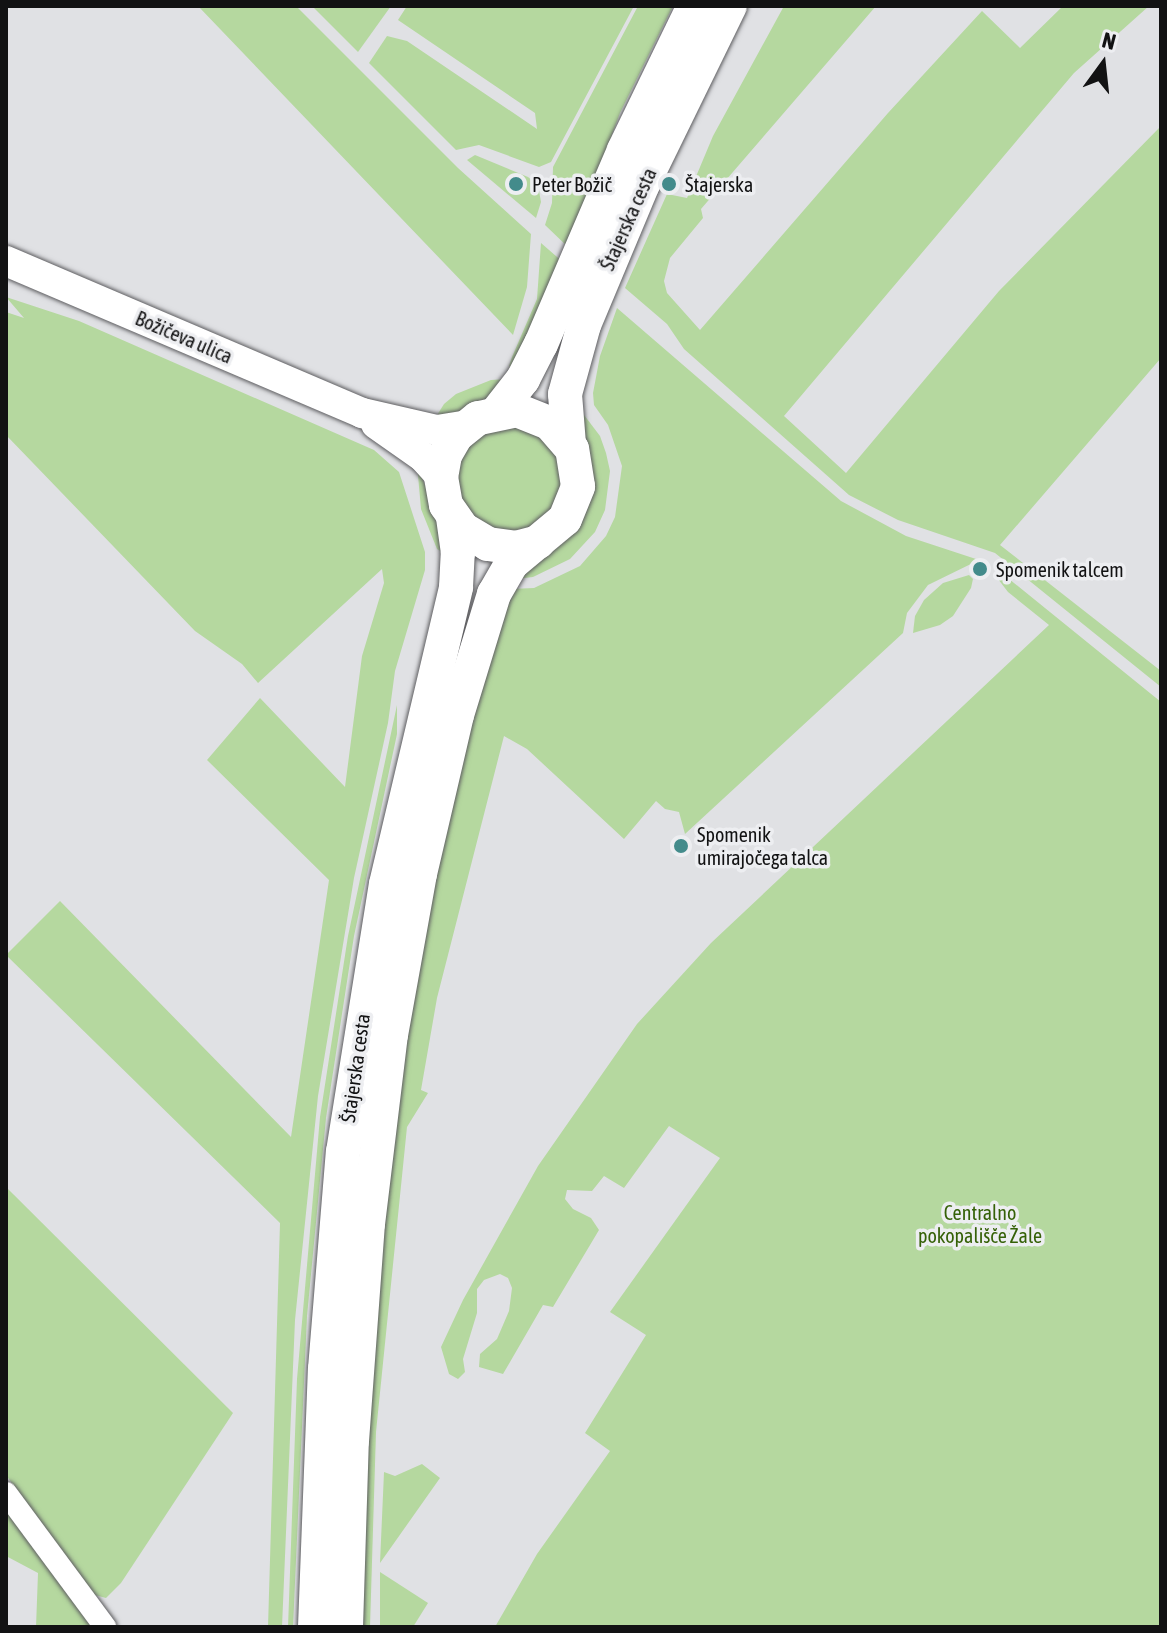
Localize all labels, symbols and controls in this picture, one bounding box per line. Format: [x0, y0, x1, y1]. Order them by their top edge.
north arrow [1063, 24, 1143, 104]
text: N [1100, 27, 1119, 55]
street label: Štajerska cesta [595, 164, 661, 274]
place label: Peter Božič [532, 172, 612, 196]
place label: Štajerska [685, 172, 753, 196]
marker: Peter Božič [507, 175, 525, 193]
marker: Štajerska [660, 175, 678, 193]
street label: Božičeva ulica [132, 306, 236, 368]
place label: Spomenik talcem [996, 557, 1124, 581]
marker: Spomenik talcem [971, 560, 989, 578]
place label: Spomenik umirajočega talca [697, 822, 828, 869]
marker: Spomenik umirajočega talca [672, 837, 690, 855]
street label: Štajerska cesta [335, 1012, 375, 1124]
park label: Centralno pokopališče Žale [918, 1201, 1042, 1248]

